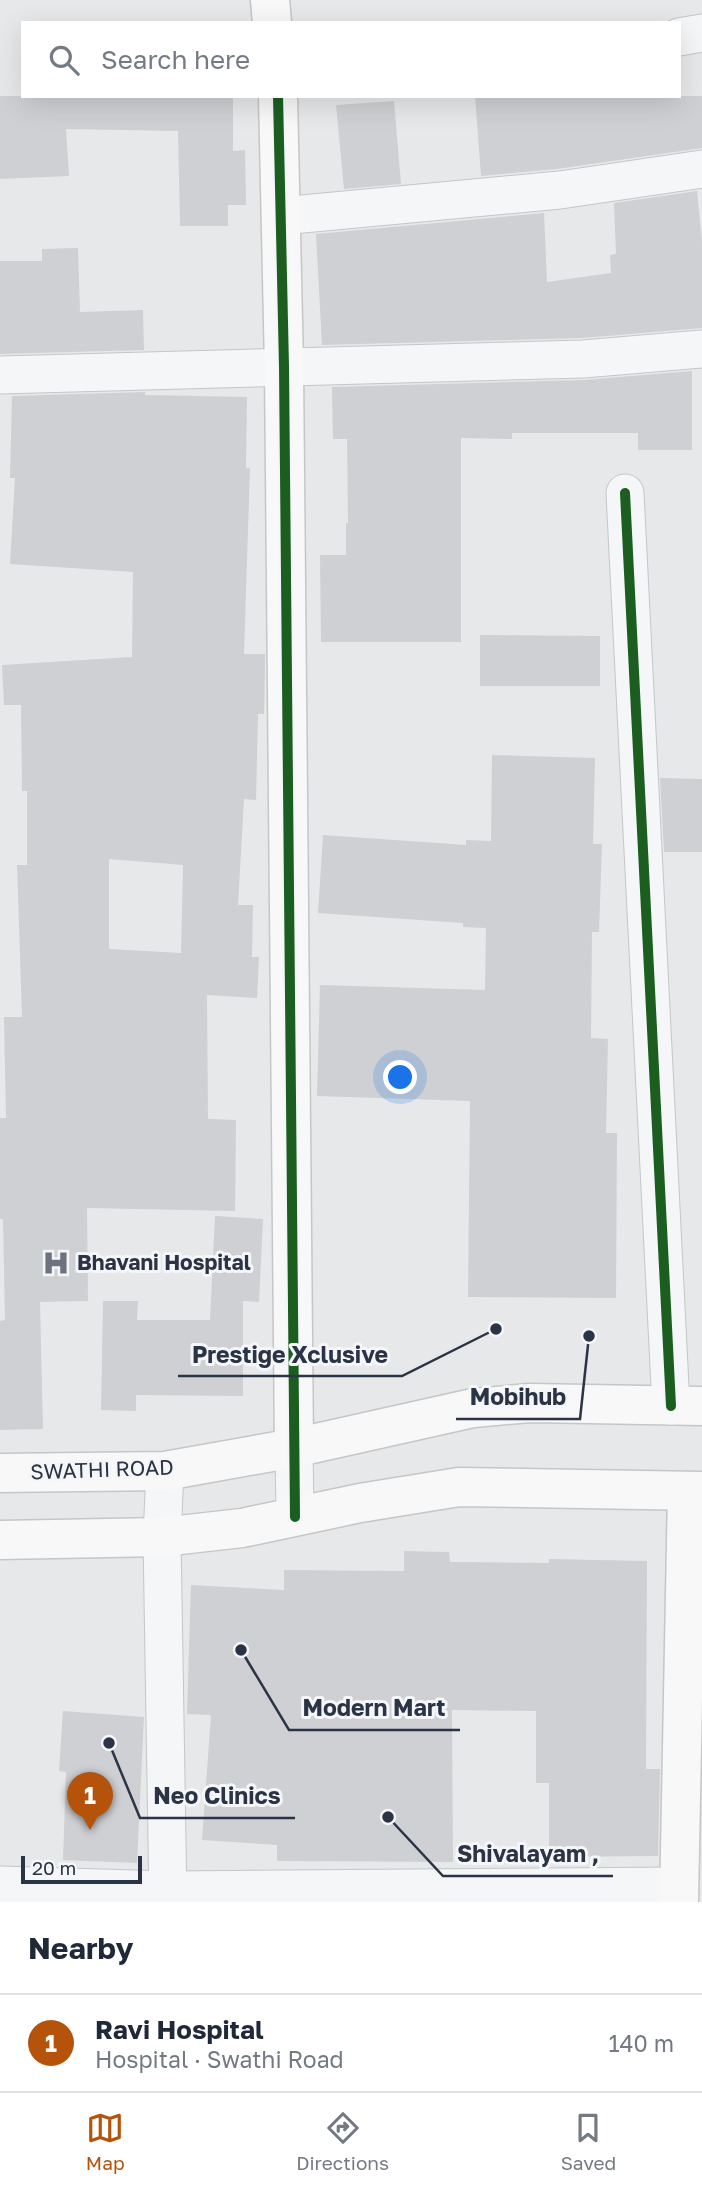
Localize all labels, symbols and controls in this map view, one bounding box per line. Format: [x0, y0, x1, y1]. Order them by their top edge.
search box [21, 21, 681, 98]
icon: search [45, 41, 83, 79]
text: Search here [101, 44, 250, 75]
your location [383, 1060, 417, 1094]
hospital icon: Bhavani Hospital [41, 1248, 71, 1278]
place label: Bhavani Hospital [77, 1249, 251, 1275]
callout: Prestige Xclusive [178, 1332, 402, 1376]
text: Prestige Xclusive [192, 1340, 388, 1368]
callout: Mobihub [456, 1375, 580, 1419]
text: Mobihub [470, 1382, 566, 1410]
street label: SWATHI ROAD [30, 1454, 174, 1484]
callout: Modern Mart [289, 1686, 460, 1730]
text: Modern Mart [302, 1693, 446, 1721]
pin: 1 [67, 1772, 113, 1830]
callout: Neo Clinics [140, 1774, 295, 1818]
text: Neo Clinics [153, 1781, 281, 1809]
callout: Shivalayam , [443, 1832, 613, 1876]
text: Shivalayam , [457, 1839, 599, 1867]
scale bar [21, 1853, 142, 1885]
text: 20 m [32, 1856, 76, 1879]
text: Nearby [28, 1930, 133, 1966]
text: Ravi Hospital [95, 2014, 264, 2045]
text: 1 [45, 2029, 57, 2057]
text: 140 m [608, 2029, 674, 2057]
text: Hospital · Swathi Road [95, 2045, 344, 2073]
tab: Map [86, 2109, 125, 2174]
tab: Directions [296, 2109, 389, 2174]
tab: Saved [561, 2109, 616, 2174]

